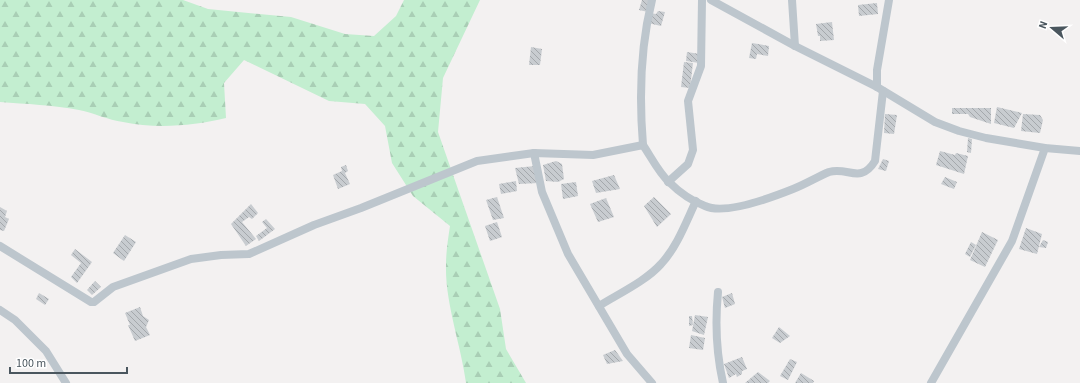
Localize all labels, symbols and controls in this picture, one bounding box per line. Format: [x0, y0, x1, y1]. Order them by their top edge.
north arrow [1032, 8, 1072, 48]
text: N [1035, 19, 1051, 31]
scale bar [10, 349, 127, 375]
text: 100 m [16, 355, 46, 372]

